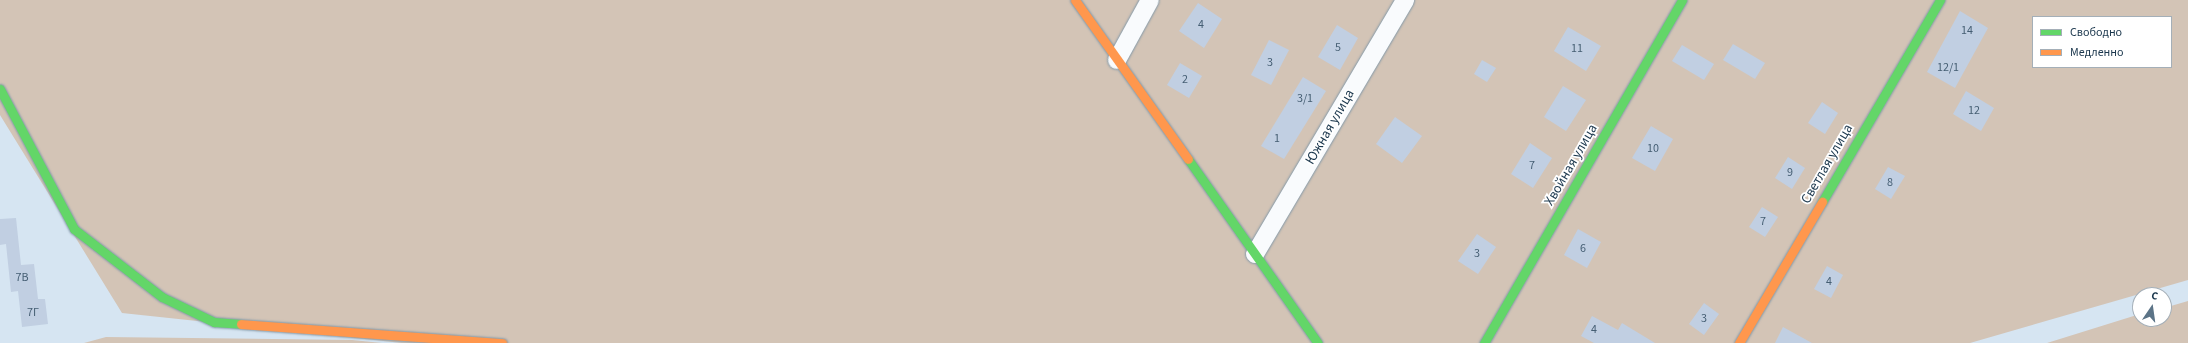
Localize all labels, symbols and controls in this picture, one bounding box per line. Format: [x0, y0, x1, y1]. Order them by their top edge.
legend [2032, 16, 2172, 68]
house number: 4 [1198, 18, 1204, 32]
house number: 14 [1961, 24, 1973, 38]
text: Свободно [2070, 24, 2122, 41]
house number: 5 [1335, 41, 1341, 55]
house number: 11 [1571, 42, 1583, 56]
text: Медленно [2070, 44, 2124, 61]
house number: 3 [1267, 56, 1273, 70]
house number: 12/1 [1937, 61, 1959, 75]
house number: 2 [1182, 73, 1188, 87]
street label: Южная улица [1302, 86, 1358, 168]
house number: 3/1 [1297, 92, 1313, 106]
house number: 12 [1968, 104, 1980, 118]
street label: Хвойная улица [1541, 121, 1601, 209]
street label: Светлая улица [1797, 121, 1857, 207]
house number: 1 [1274, 132, 1280, 146]
house number: 10 [1647, 142, 1659, 156]
house number: 7 [1529, 159, 1535, 173]
house number: 9 [1787, 166, 1793, 180]
house number: 8 [1887, 176, 1893, 190]
house number: 7 [1760, 215, 1766, 229]
house number: 6 [1580, 242, 1586, 256]
house number: 3 [1474, 247, 1480, 261]
house number: 7В [15, 271, 29, 285]
house number: 4 [1826, 275, 1832, 289]
north arrow [2132, 287, 2172, 327]
text: С [2150, 288, 2159, 304]
house number: 7Г [27, 306, 39, 320]
house number: 3 [1701, 312, 1707, 326]
house number: 4 [1591, 323, 1597, 337]

